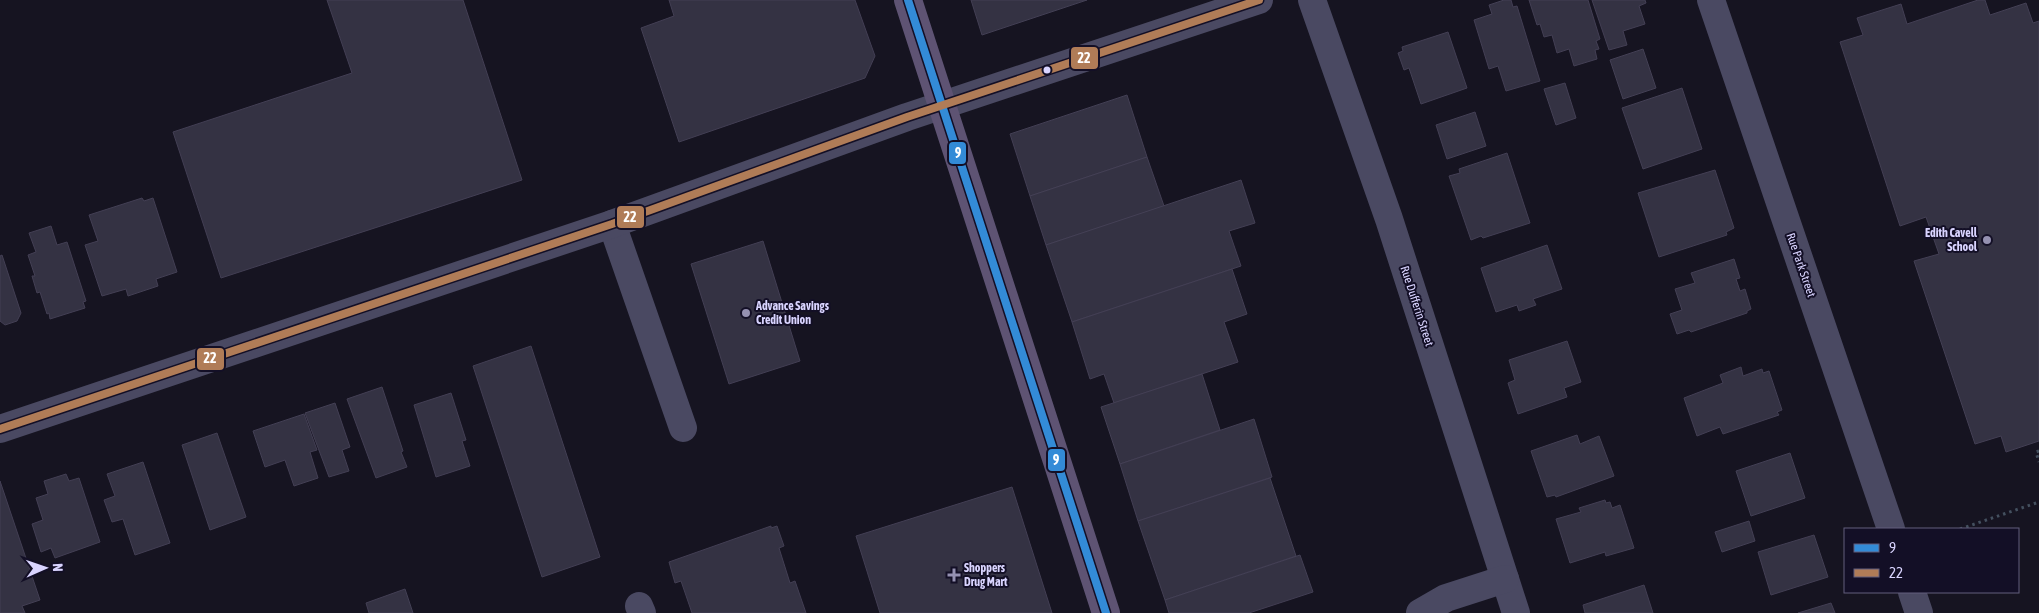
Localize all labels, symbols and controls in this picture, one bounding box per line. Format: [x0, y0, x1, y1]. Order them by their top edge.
line badge: 22 [1070, 46, 1099, 70]
text: 22 [1077, 50, 1091, 66]
unlabelled marker [1042, 65, 1052, 75]
line badge: 9 [948, 141, 967, 165]
text: 9 [955, 145, 962, 161]
line badge: 22 [616, 205, 645, 229]
text: 22 [623, 209, 637, 225]
place label: Edith Cavell School [1925, 226, 1978, 254]
street label: Rue Park Street [1783, 231, 1819, 299]
marker: Edith Cavell School [1981, 234, 1993, 246]
street label: Rue Dufferin Street [1397, 264, 1437, 348]
place label: Advance Savings Credit Union [755, 299, 830, 327]
marker: Advance Savings Credit Union [740, 307, 752, 319]
line badge: 22 [196, 347, 225, 371]
text: 22 [203, 350, 217, 366]
line badge: 9 [1047, 448, 1066, 472]
text: 9 [1053, 452, 1060, 468]
legend [1844, 528, 2019, 593]
text: 9 [1889, 539, 1896, 556]
north arrow [20, 543, 70, 593]
place label: Shoppers Drug Mart [964, 561, 1008, 589]
text: N [50, 563, 66, 572]
text: 22 [1889, 564, 1903, 581]
marker: Shoppers Drug Mart [948, 569, 960, 581]

